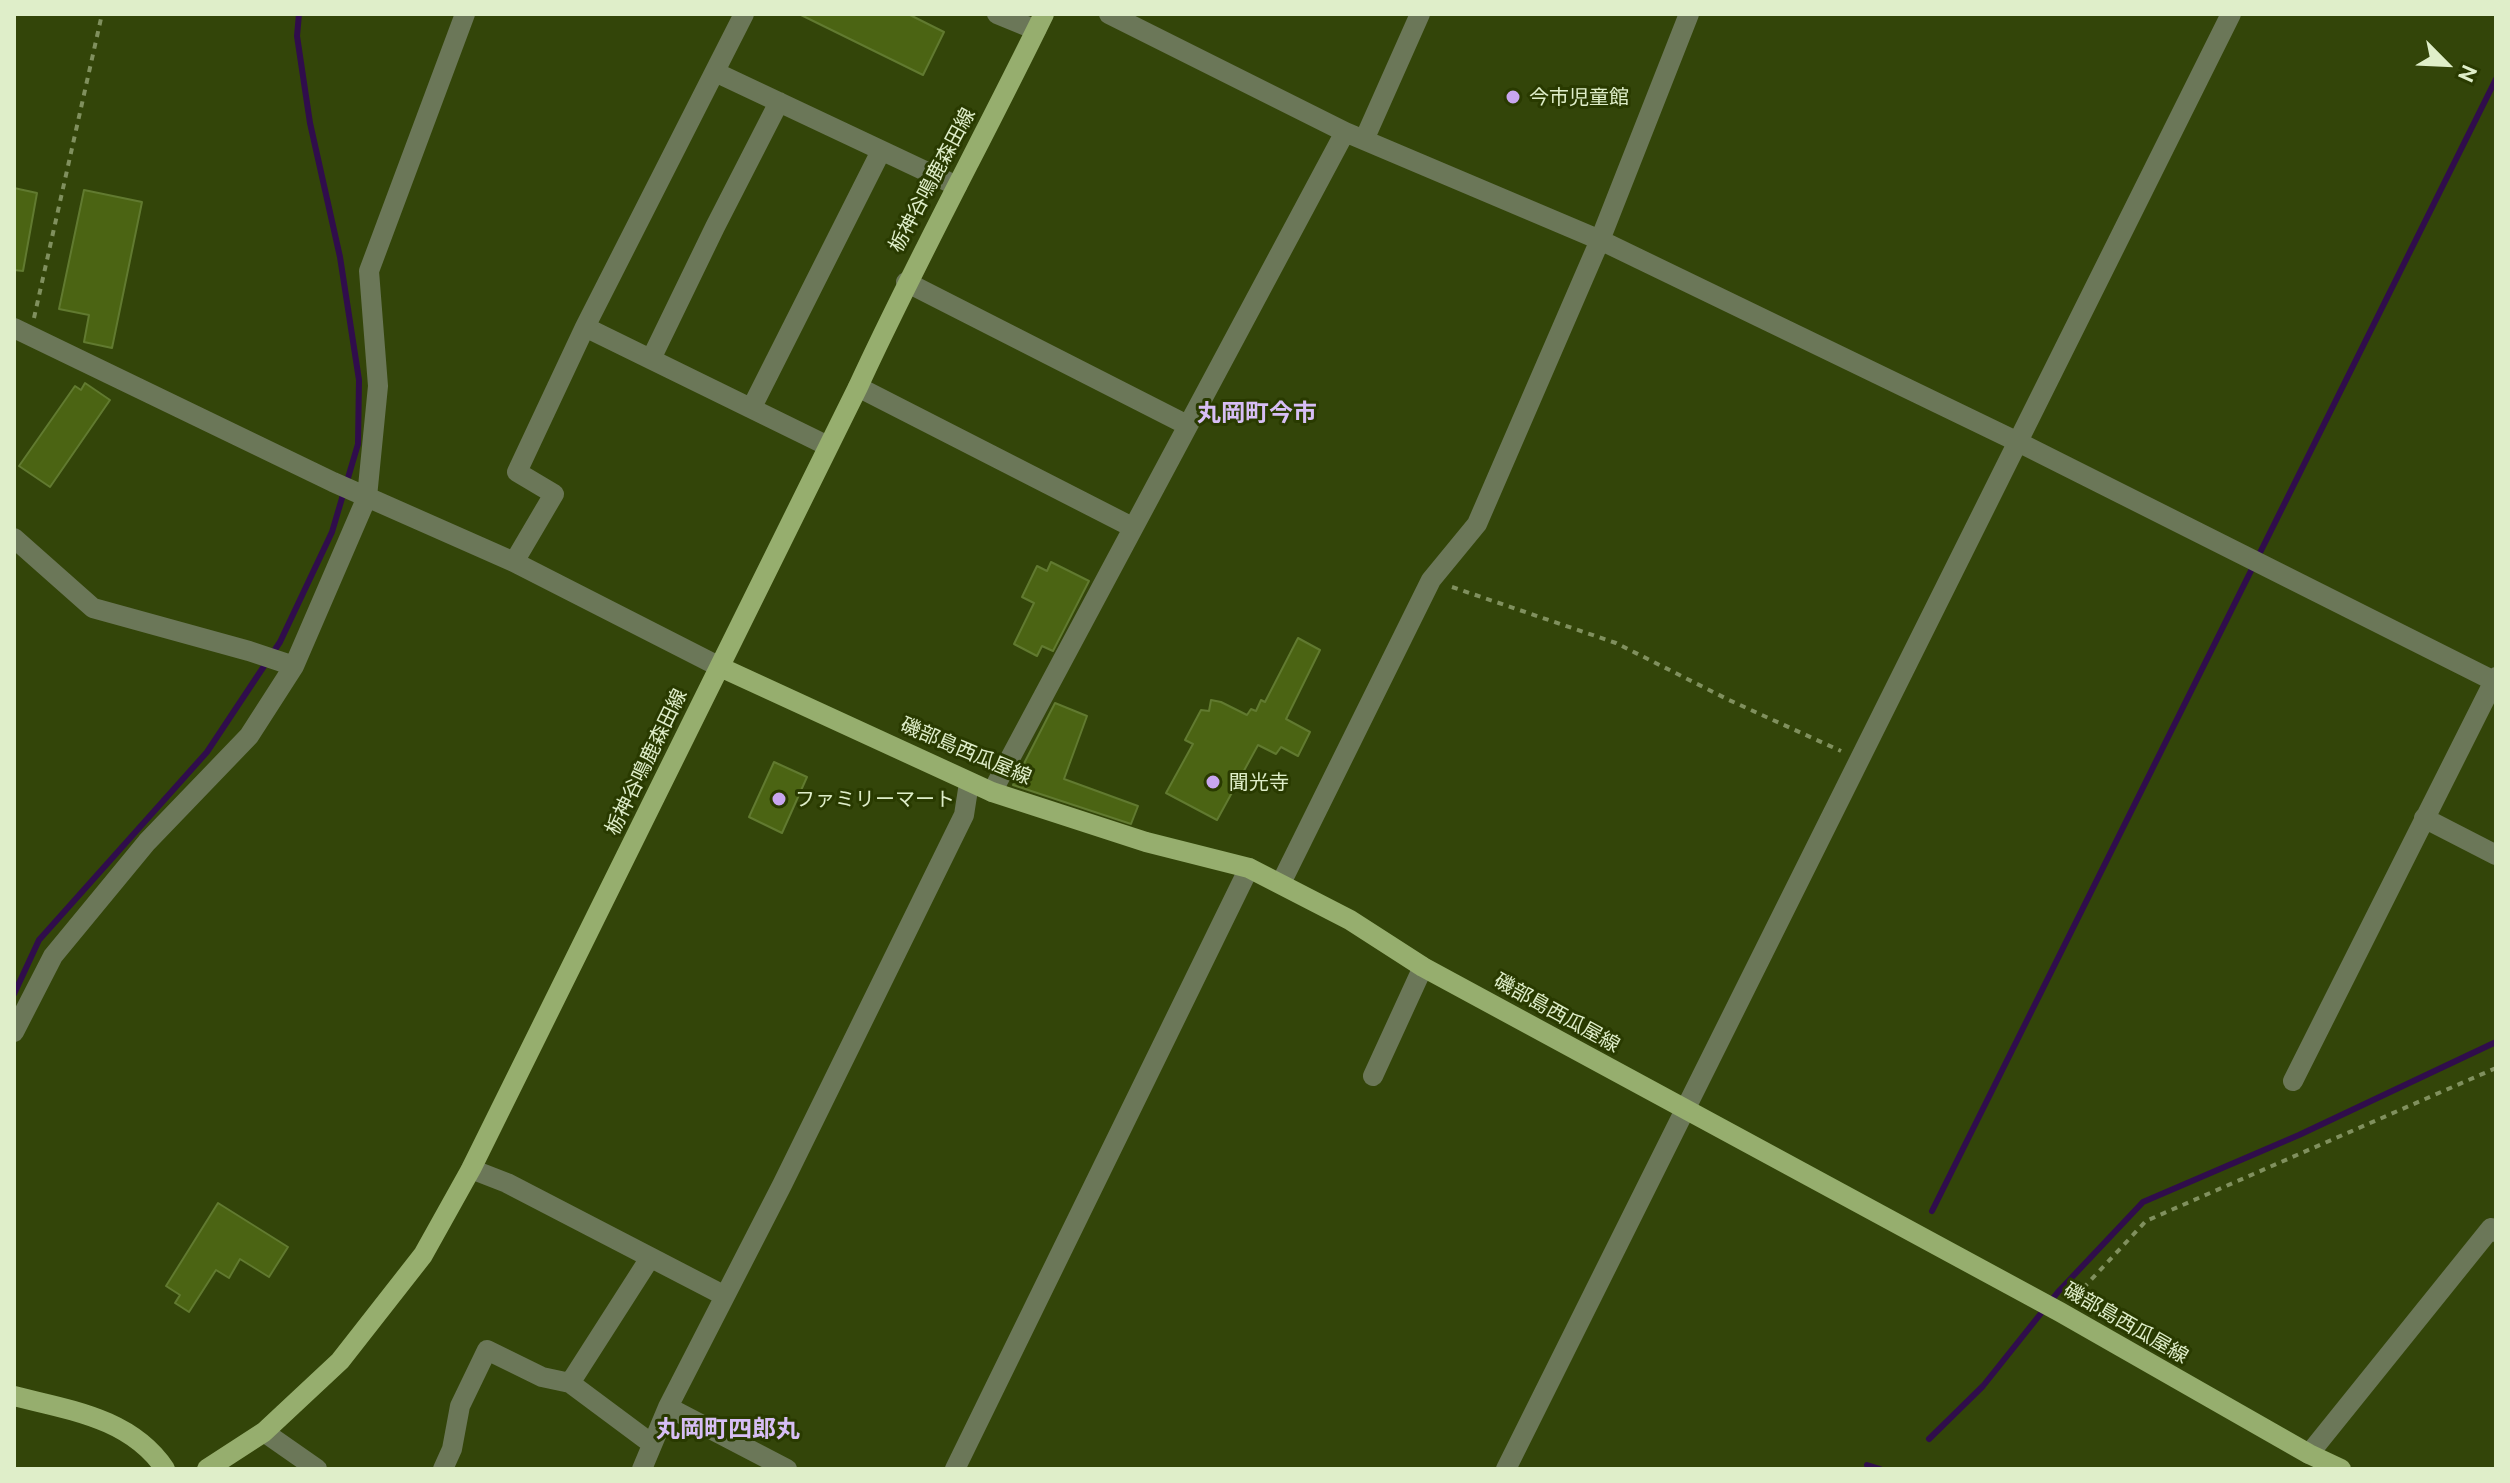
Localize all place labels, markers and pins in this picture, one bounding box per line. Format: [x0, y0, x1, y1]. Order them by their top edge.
place label: 今市児童館 [1529, 85, 1629, 109]
marker: 今市児童館 [1504, 88, 1522, 106]
place label: 聞光寺 [1229, 770, 1289, 794]
marker: 聞光寺 [1204, 773, 1222, 791]
place label: ファミリーマート [795, 787, 955, 811]
marker: ファミリーマート [770, 790, 788, 808]

